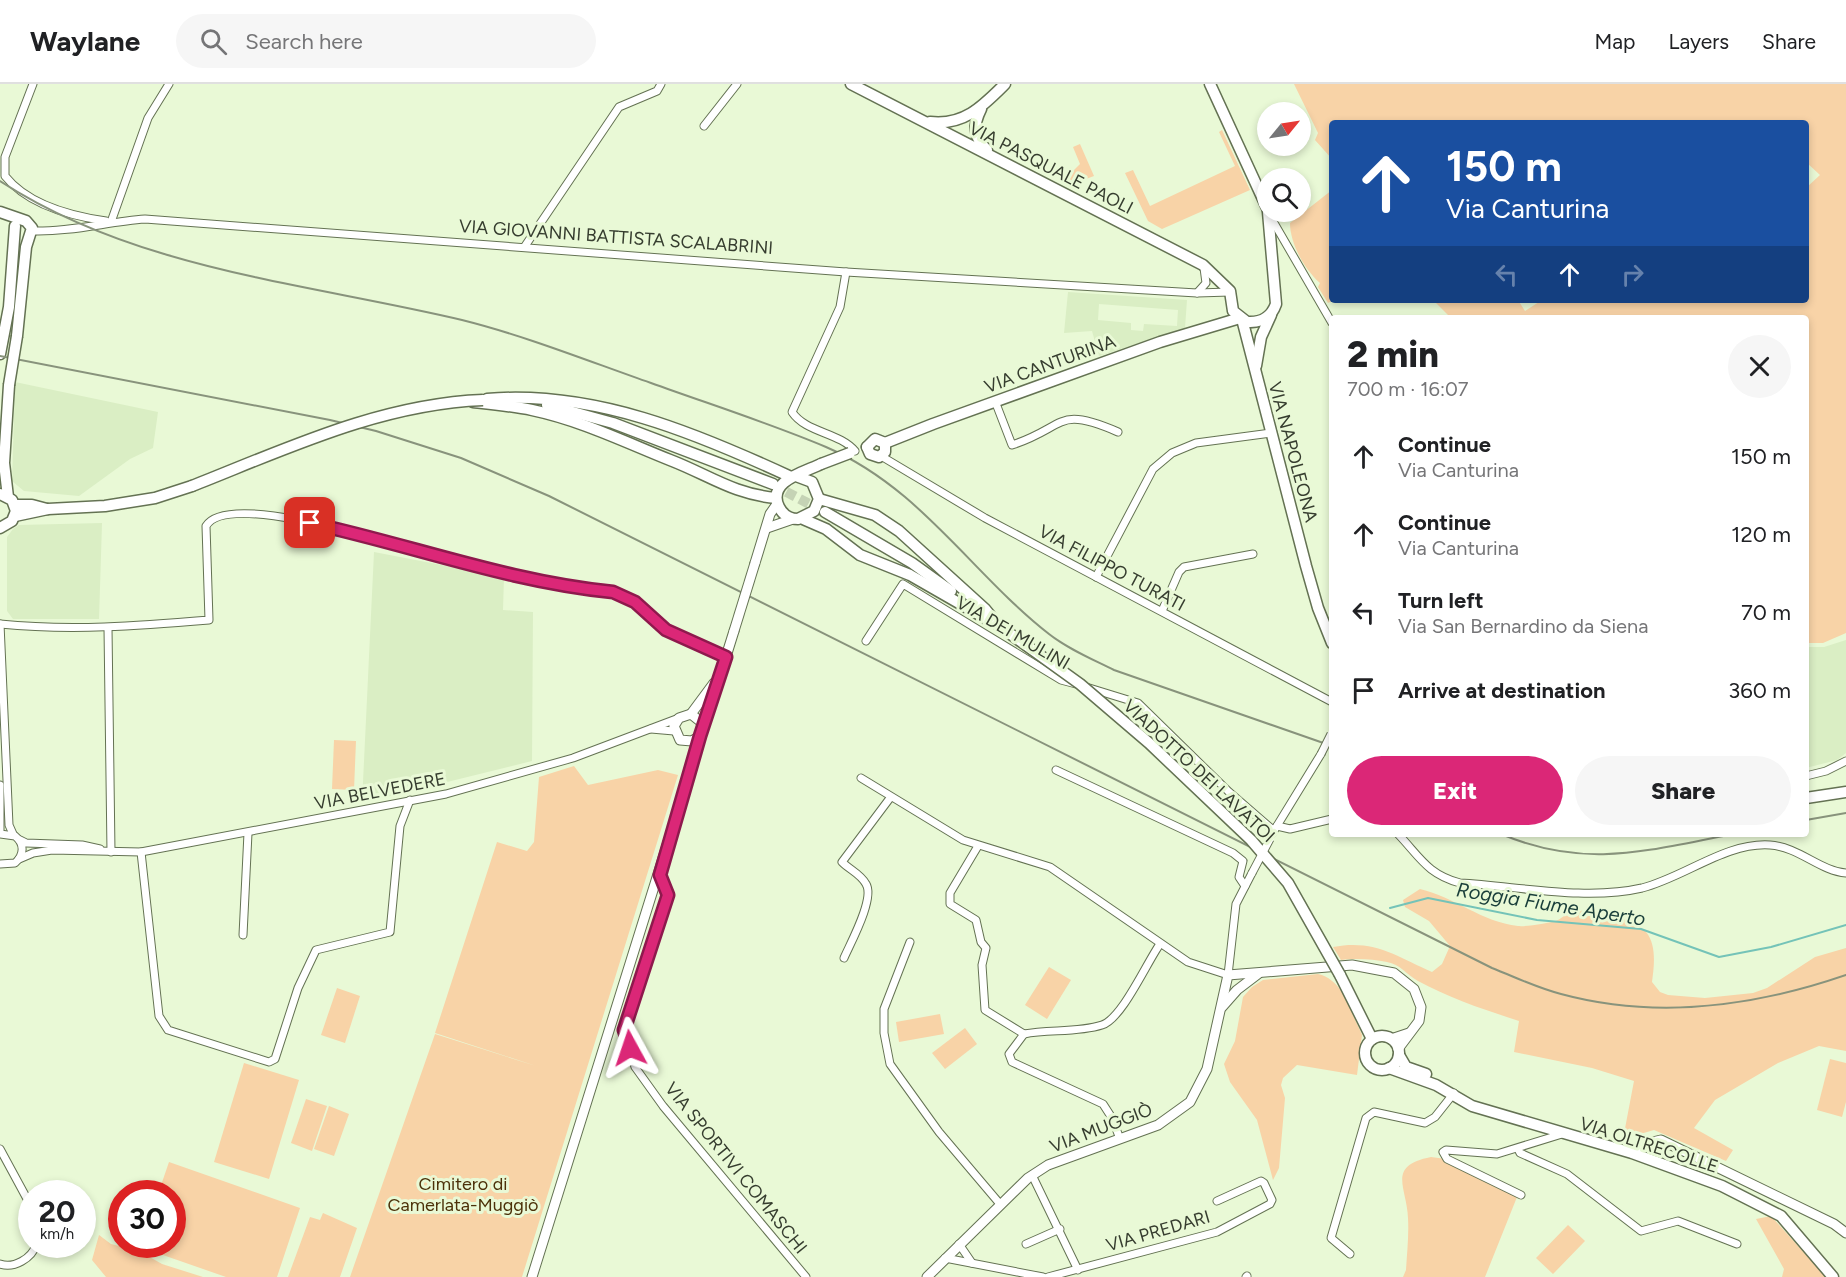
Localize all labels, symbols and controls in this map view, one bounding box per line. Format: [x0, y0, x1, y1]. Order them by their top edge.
search box [176, 14, 596, 68]
text: Waylane [30, 24, 140, 58]
icon: search [197, 25, 230, 58]
text: Search here [245, 28, 363, 55]
text: Map [1595, 29, 1635, 54]
text: Layers [1668, 29, 1729, 54]
text: Share [1762, 29, 1816, 54]
north arrow [1257, 102, 1311, 156]
map controls [1257, 102, 1311, 222]
street label: VIA PASQUALE PAOLI [965, 117, 1137, 219]
text: 150 m [1446, 141, 1562, 192]
icon: ahead [1347, 144, 1425, 222]
button: search [1257, 168, 1311, 222]
text: Via Canturina [1446, 192, 1609, 225]
street label: VIA GIOVANNI BATTISTA SCALABRINI [458, 215, 774, 259]
icon: left [1490, 258, 1523, 291]
icon: ahead [1553, 258, 1586, 291]
icon: right [1616, 258, 1649, 291]
street label: VIA CANTURINA [981, 330, 1119, 398]
text: 2 min [1347, 333, 1439, 376]
button: close [1728, 335, 1791, 398]
text: 700 m · 16:07 [1347, 377, 1469, 401]
street label: VIA NAPOLEONA [1264, 379, 1322, 525]
text: Continue [1398, 431, 1491, 458]
icon: ahead [1347, 440, 1380, 473]
text: 150 m [1731, 443, 1791, 470]
text: Via Canturina [1398, 458, 1519, 482]
pin [284, 497, 335, 548]
icon: arrive [293, 506, 326, 539]
text: Continue [1398, 509, 1491, 536]
icon: ahead [1347, 518, 1380, 551]
street label: VIA FILIPPO TURATI [1035, 520, 1189, 616]
text: 120 m [1731, 521, 1791, 548]
text: Via Canturina [1398, 536, 1519, 560]
text: Turn left [1398, 587, 1484, 614]
street label: VIA DEI MULINI [952, 592, 1074, 674]
icon: left [1347, 596, 1380, 629]
text: 70 m [1741, 599, 1791, 626]
text: Via San Bernardino da Siena [1398, 614, 1648, 638]
icon: arrive [1347, 674, 1380, 707]
text: Arrive at destination [1398, 677, 1606, 704]
text: 360 m [1728, 677, 1791, 704]
street label: VIADOTTO DEI LAVATOI [1119, 695, 1279, 847]
button: Exit [1347, 756, 1563, 825]
button: Share [1575, 756, 1791, 825]
street label: VIA BELVEDERE [313, 768, 447, 814]
water label: Roggia Fiume Aperto [1455, 877, 1648, 931]
position arrow [598, 1016, 662, 1080]
street label: VIA SPORTIVI COMASCHI [660, 1078, 812, 1258]
street label: VIA MUGGIÒ [1047, 1098, 1155, 1158]
street label: VIA OLTRECOLLE [1577, 1112, 1721, 1178]
park label: Cimitero di Camerlata-Muggiò [388, 1173, 539, 1216]
speed limit sign: 30 [108, 1180, 186, 1258]
text: 20 [39, 1193, 75, 1230]
street label: VIA PREDARI [1104, 1206, 1212, 1256]
text: km/h [40, 1225, 74, 1243]

